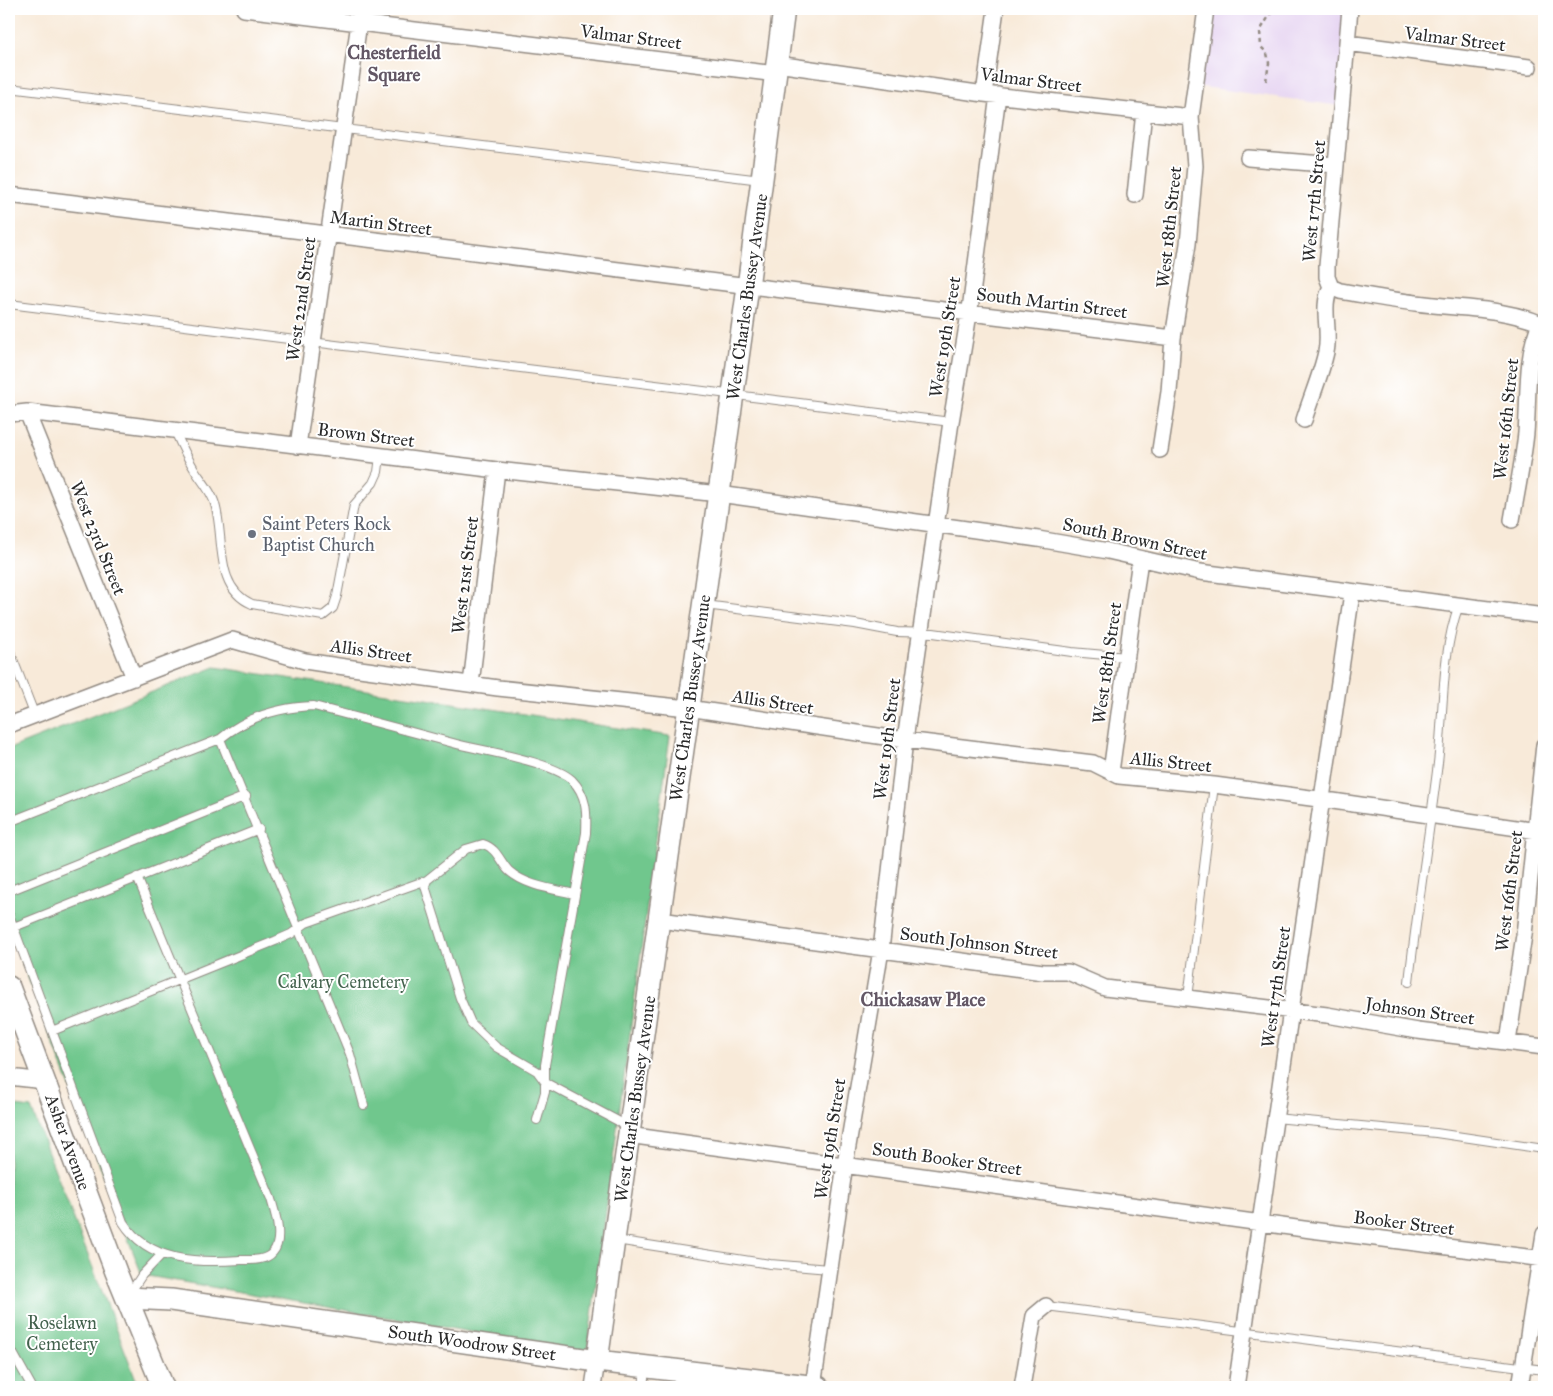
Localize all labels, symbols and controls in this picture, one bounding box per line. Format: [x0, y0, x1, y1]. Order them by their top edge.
street label: Valmar Street [578, 20, 683, 54]
street label: Valmar Street [1402, 22, 1507, 56]
district label: Chesterfield Square [347, 41, 441, 87]
street label: Valmar Street [978, 63, 1083, 97]
street label: West 17th Street [1298, 138, 1330, 263]
street label: West 18th Street [1152, 164, 1186, 289]
street label: West Charles Bussey Avenue [722, 192, 772, 402]
street label: Martin Street [329, 206, 434, 240]
street label: West 22nd Street [281, 235, 321, 363]
street label: West 19th Street [925, 274, 966, 399]
street label: South Martin Street [975, 283, 1129, 323]
street label: West 16th Street [1489, 357, 1523, 481]
street label: Brown Street [316, 418, 416, 452]
street label: West 23rd Street [65, 478, 131, 599]
place label: Saint Peters Rock Baptist Church [262, 513, 392, 556]
street label: South Brown Street [1061, 513, 1210, 565]
street label: West 21st Street [447, 514, 483, 635]
marker: Saint Peters Rock Baptist Church [246, 528, 258, 540]
street label: West Charles Bussey Avenue [665, 593, 715, 803]
street label: West 18th Street [1088, 600, 1126, 725]
street label: Allis Street [328, 634, 414, 668]
street label: West 19th Street [869, 676, 905, 801]
street label: Allis Street [730, 685, 816, 719]
street label: Allis Street [1128, 747, 1214, 777]
street label: West 16th Street [1491, 829, 1527, 953]
street label: South Johnson Street [898, 922, 1060, 965]
street label: West 17th Street [1257, 924, 1295, 1049]
park label: Calvary Cemetery [277, 971, 409, 993]
district label: Chickasaw Place [861, 988, 986, 1011]
street label: Johnson Street [1362, 992, 1477, 1031]
street label: West Charles Bussey Avenue [610, 994, 660, 1204]
street label: West 19th Street [810, 1076, 851, 1201]
street label: Asher Avenue [40, 1090, 96, 1193]
street label: South Booker Street [871, 1138, 1024, 1180]
street label: Booker Street [1352, 1206, 1456, 1240]
park label: Roselawn Cemetery [26, 1312, 98, 1355]
street label: South Woodrow Street [387, 1320, 558, 1366]

